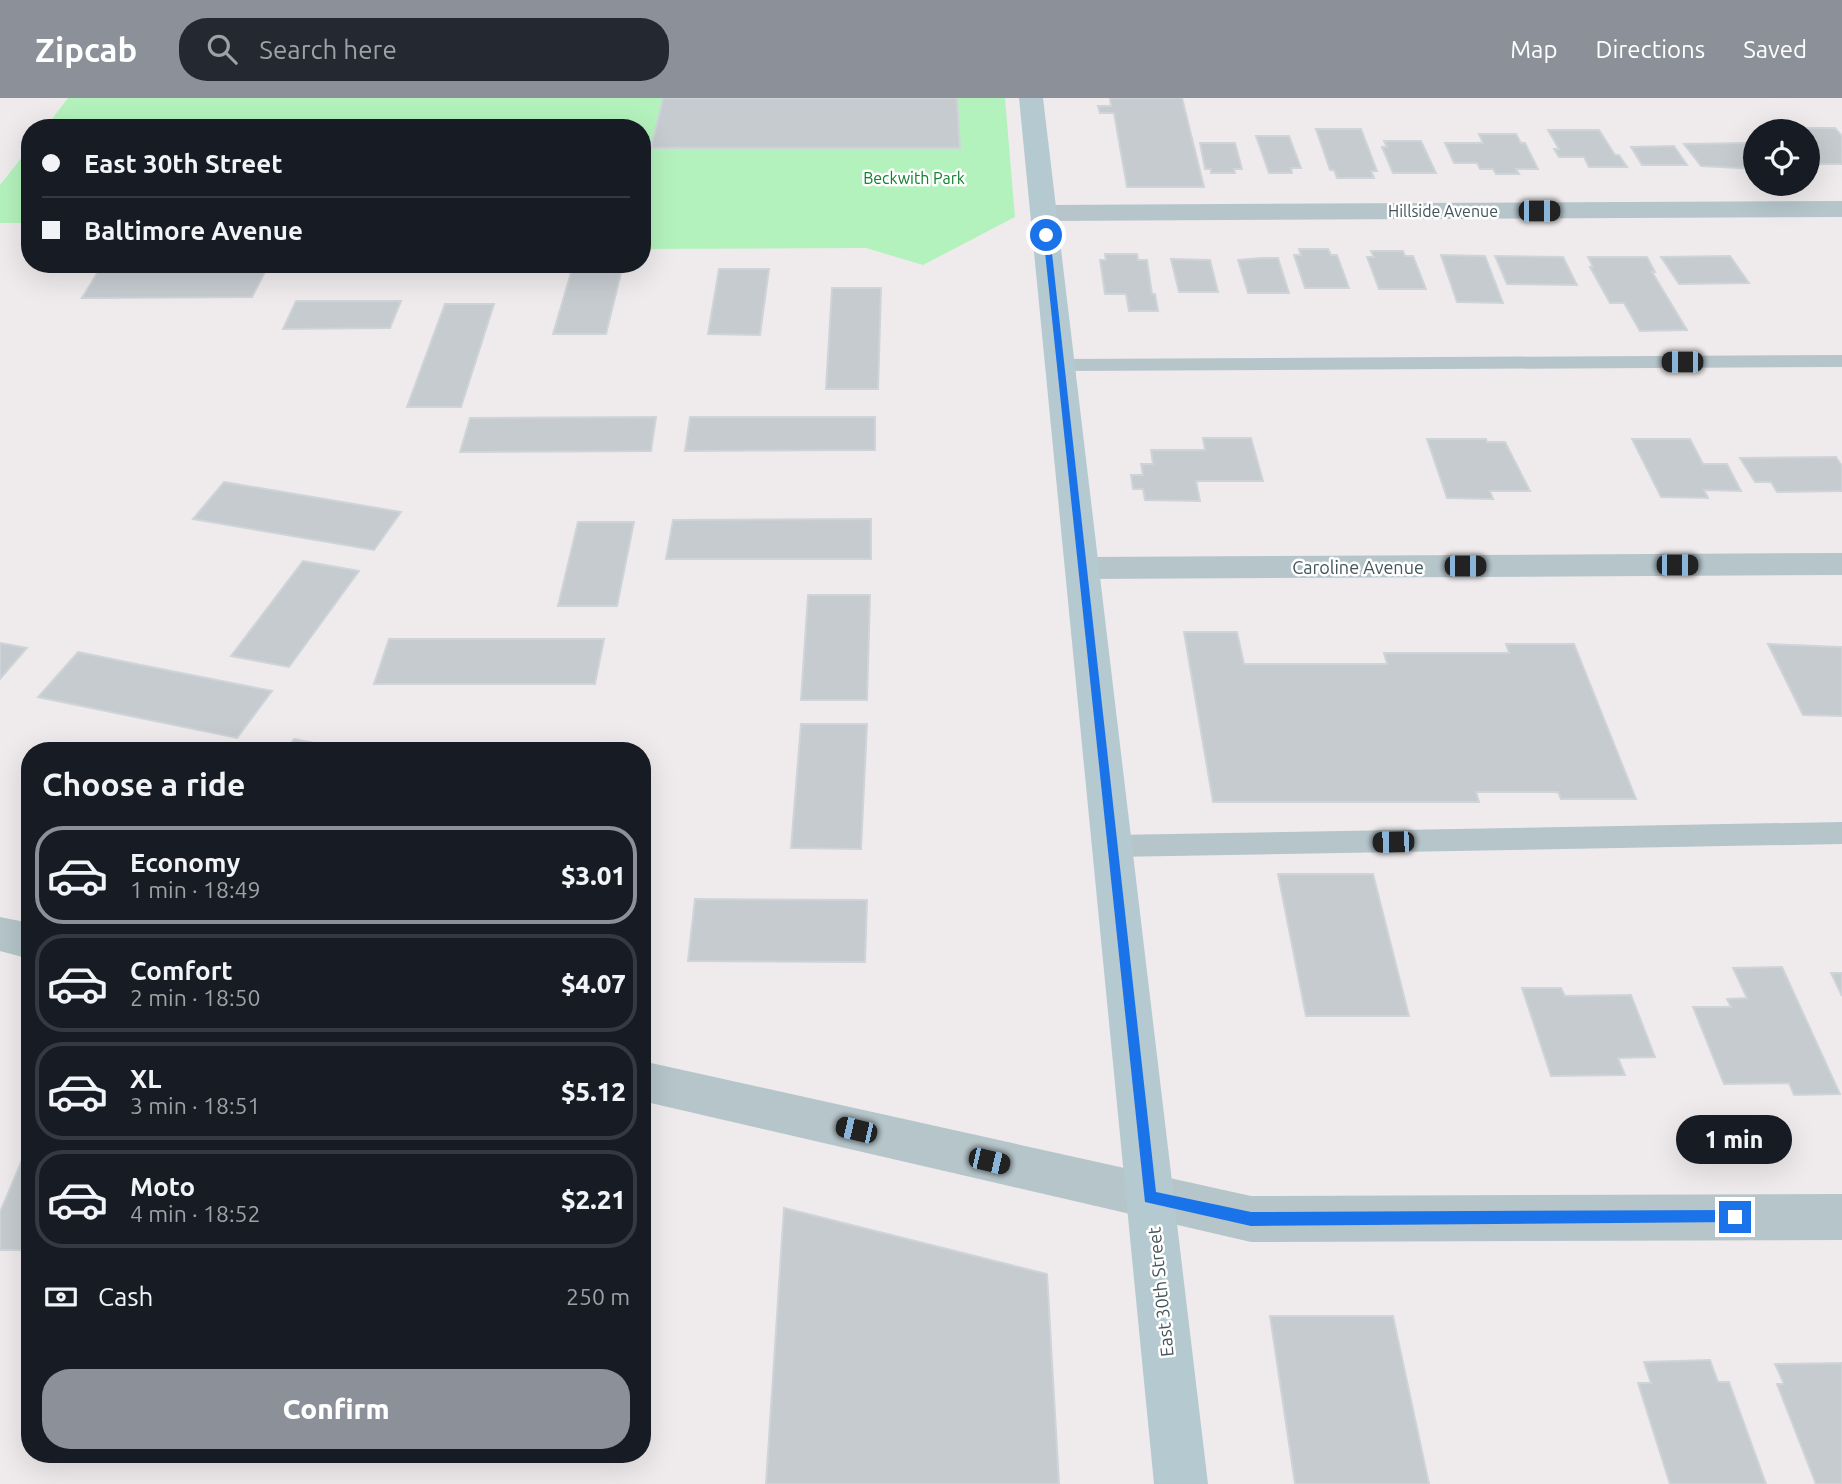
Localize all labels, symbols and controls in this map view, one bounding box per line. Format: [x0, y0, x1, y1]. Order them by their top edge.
search box [179, 18, 669, 81]
icon: search [203, 30, 241, 68]
text: Zipcab [35, 31, 137, 68]
text: Search here [259, 35, 397, 64]
text: Map [1510, 36, 1557, 63]
text: Directions [1595, 36, 1705, 63]
text: Saved [1743, 36, 1807, 63]
map controls [1743, 119, 1820, 196]
button: locate [1743, 119, 1820, 196]
text: East 30th Street [84, 149, 283, 178]
park label: Beckwith Park [863, 169, 965, 187]
car [1519, 201, 1561, 222]
street label: Hillside Avenue [1388, 202, 1498, 220]
text: Baltimore Avenue [84, 216, 303, 245]
route start [1030, 219, 1062, 251]
car [1662, 352, 1704, 373]
car [1657, 555, 1699, 576]
car [1445, 556, 1487, 577]
street label: Caroline Avenue [1292, 557, 1424, 577]
text: Choose a ride [42, 766, 245, 802]
car [1372, 831, 1415, 853]
icon: car [46, 844, 109, 907]
text: Economy [130, 848, 240, 877]
text: $3.01 [561, 861, 626, 890]
text: 1 min · 18:49 [130, 877, 261, 902]
icon: car [46, 952, 109, 1015]
text: Comfort [130, 956, 233, 985]
text: $4.07 [561, 969, 626, 998]
text: 2 min · 18:50 [130, 985, 261, 1010]
icon: car [46, 1060, 109, 1123]
text: XL [130, 1064, 161, 1093]
text: $5.12 [561, 1077, 626, 1106]
text: 3 min · 18:51 [130, 1093, 261, 1118]
car [834, 1115, 879, 1145]
callout: 1 min [1677, 1116, 1793, 1164]
text: 1 min [1705, 1127, 1763, 1152]
car [967, 1146, 1012, 1176]
icon: car [46, 1168, 109, 1231]
text: Moto [130, 1172, 195, 1201]
text: $2.21 [561, 1185, 626, 1214]
text: 4 min · 18:52 [130, 1201, 261, 1226]
route end [1719, 1201, 1751, 1233]
street label: East 30th Street [1143, 1226, 1177, 1358]
icon: cash [42, 1278, 80, 1316]
text: Cash [98, 1282, 153, 1311]
text: 250 m [566, 1284, 630, 1309]
button: Confirm [42, 1369, 630, 1449]

